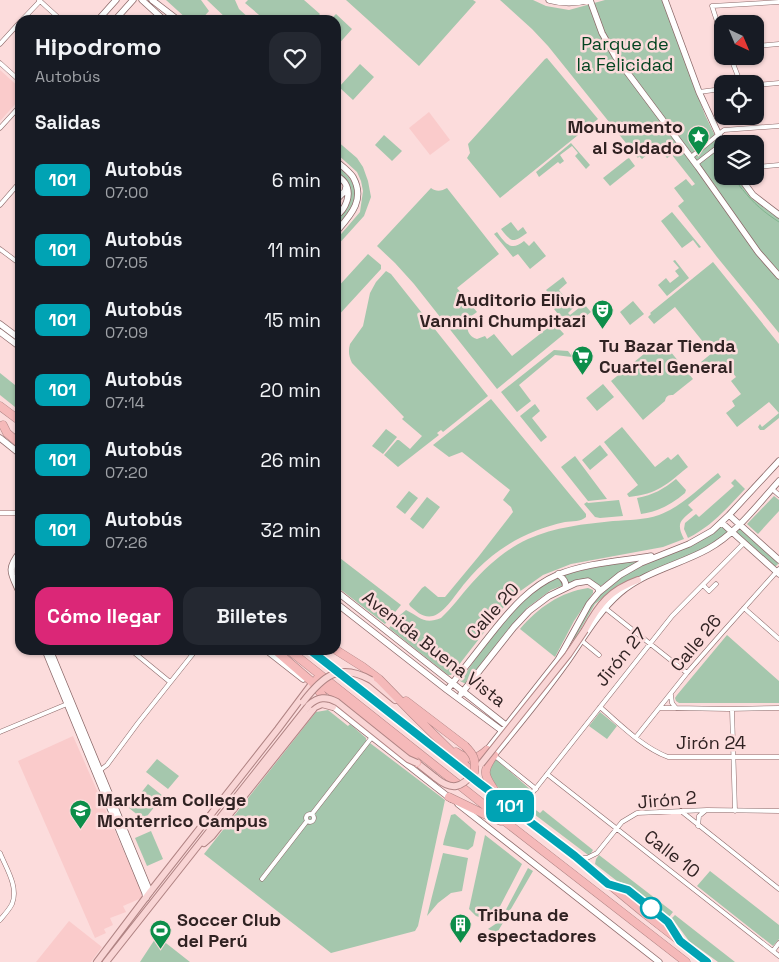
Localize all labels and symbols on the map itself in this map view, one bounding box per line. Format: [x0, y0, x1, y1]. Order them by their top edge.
north arrow [714, 15, 764, 65]
park label: Parque de la Felicidad [577, 32, 673, 76]
place label: Mounumento al Soldado [567, 115, 683, 159]
place icon: Mounumento al Soldado [687, 125, 711, 156]
place label: Auditorio Elivio Vannini Chumpitazi [420, 288, 586, 332]
theatre icon: Auditorio Elivio Vannini Chumpitazi [590, 298, 614, 329]
place label: Tu Bazar Tienda Cuartel General [599, 334, 736, 378]
supermarket icon: Tu Bazar Tienda Cuartel General [571, 344, 595, 375]
street label: Calle 20 [461, 578, 524, 644]
street label: Avenida Buena Vista [358, 585, 511, 712]
street label: Calle 26 [665, 609, 726, 676]
street label: Jirón 27 [590, 623, 651, 691]
street label: Jirón 24 [676, 731, 746, 754]
street label: Jirón 2 [636, 785, 697, 814]
place label: Markham College Monterrico Campus [97, 788, 268, 832]
line badge: 101 [481, 790, 539, 822]
school or university icon: Markham College Monterrico Campus [69, 798, 93, 829]
street label: Calle 10 [640, 825, 705, 883]
unlabelled marker [640, 897, 662, 919]
place label: Tribuna de espectadores [477, 903, 597, 947]
place label: Soccer Club del Perú [177, 908, 281, 952]
building icon: Tribuna de espectadores [449, 913, 473, 944]
sports icon: Soccer Club del Perú [149, 918, 173, 949]

